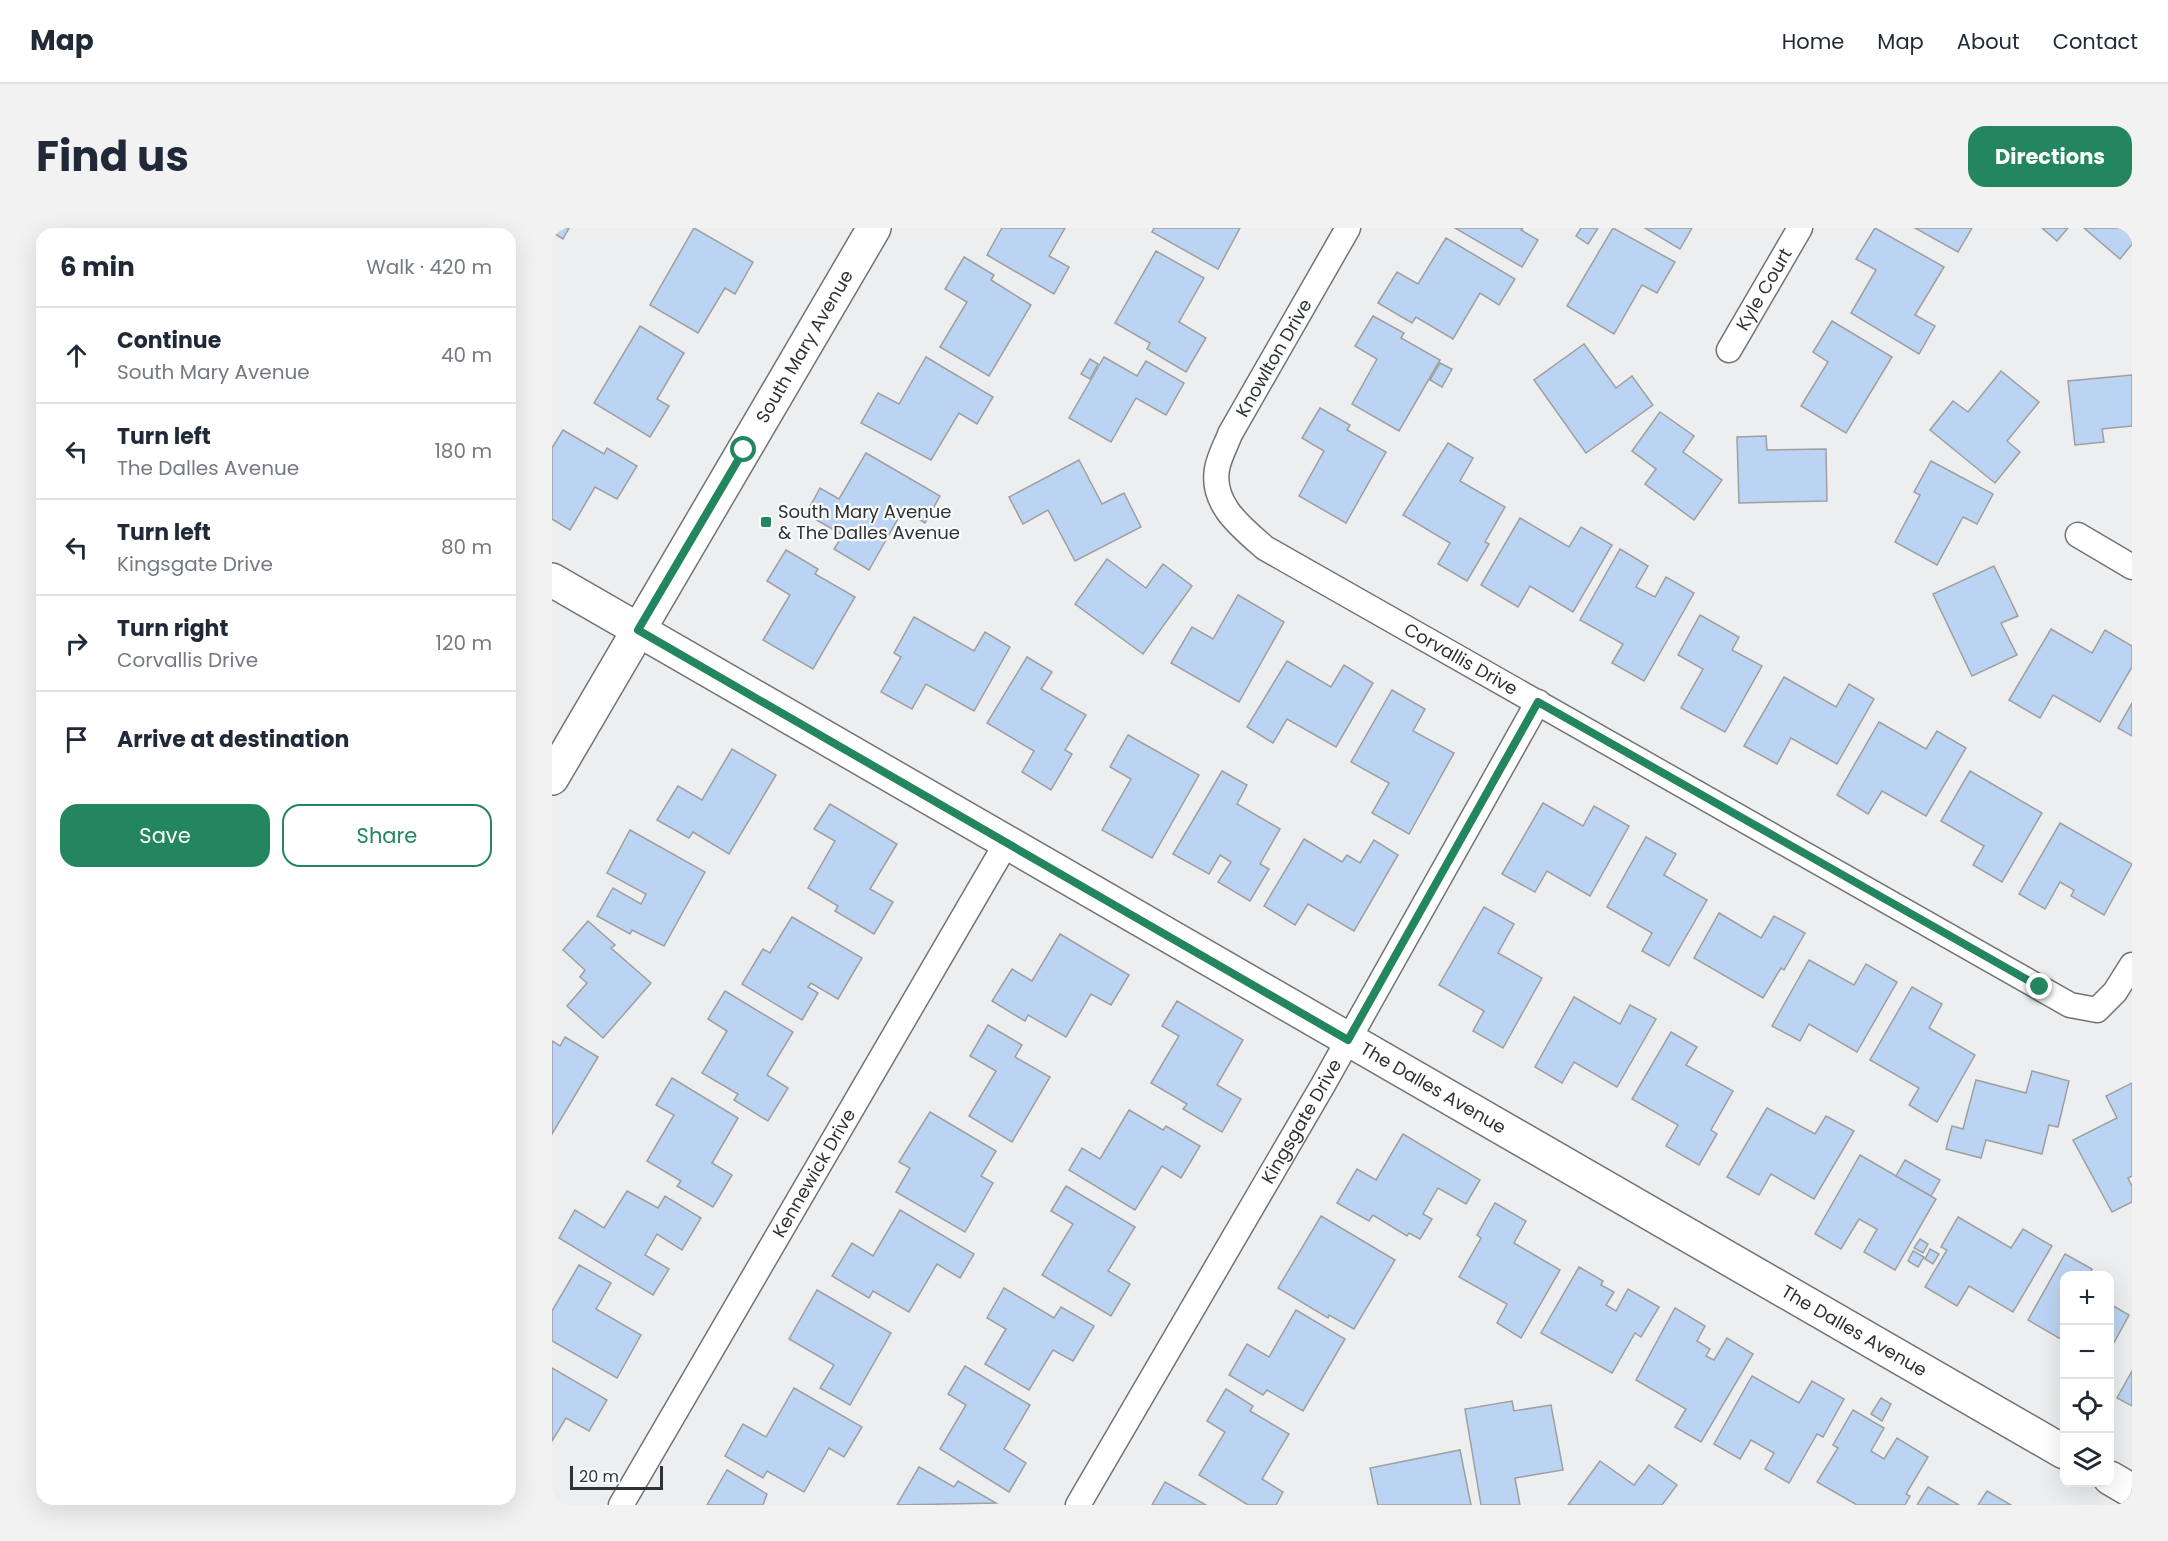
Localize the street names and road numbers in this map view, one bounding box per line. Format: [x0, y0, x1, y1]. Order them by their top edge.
street label: Kyle Court [1730, 243, 1798, 335]
street label: South Mary Avenue [750, 265, 859, 427]
street label: Knowlton Drive [1230, 294, 1318, 421]
street label: Corvallis Drive [1399, 616, 1522, 701]
street label: The Dalles Avenue [1356, 1036, 1511, 1139]
street label: Kingsgate Drive [1255, 1054, 1347, 1188]
street label: Kennewick Drive [766, 1104, 861, 1242]
street label: The Dalles Avenue [1777, 1279, 1932, 1382]

